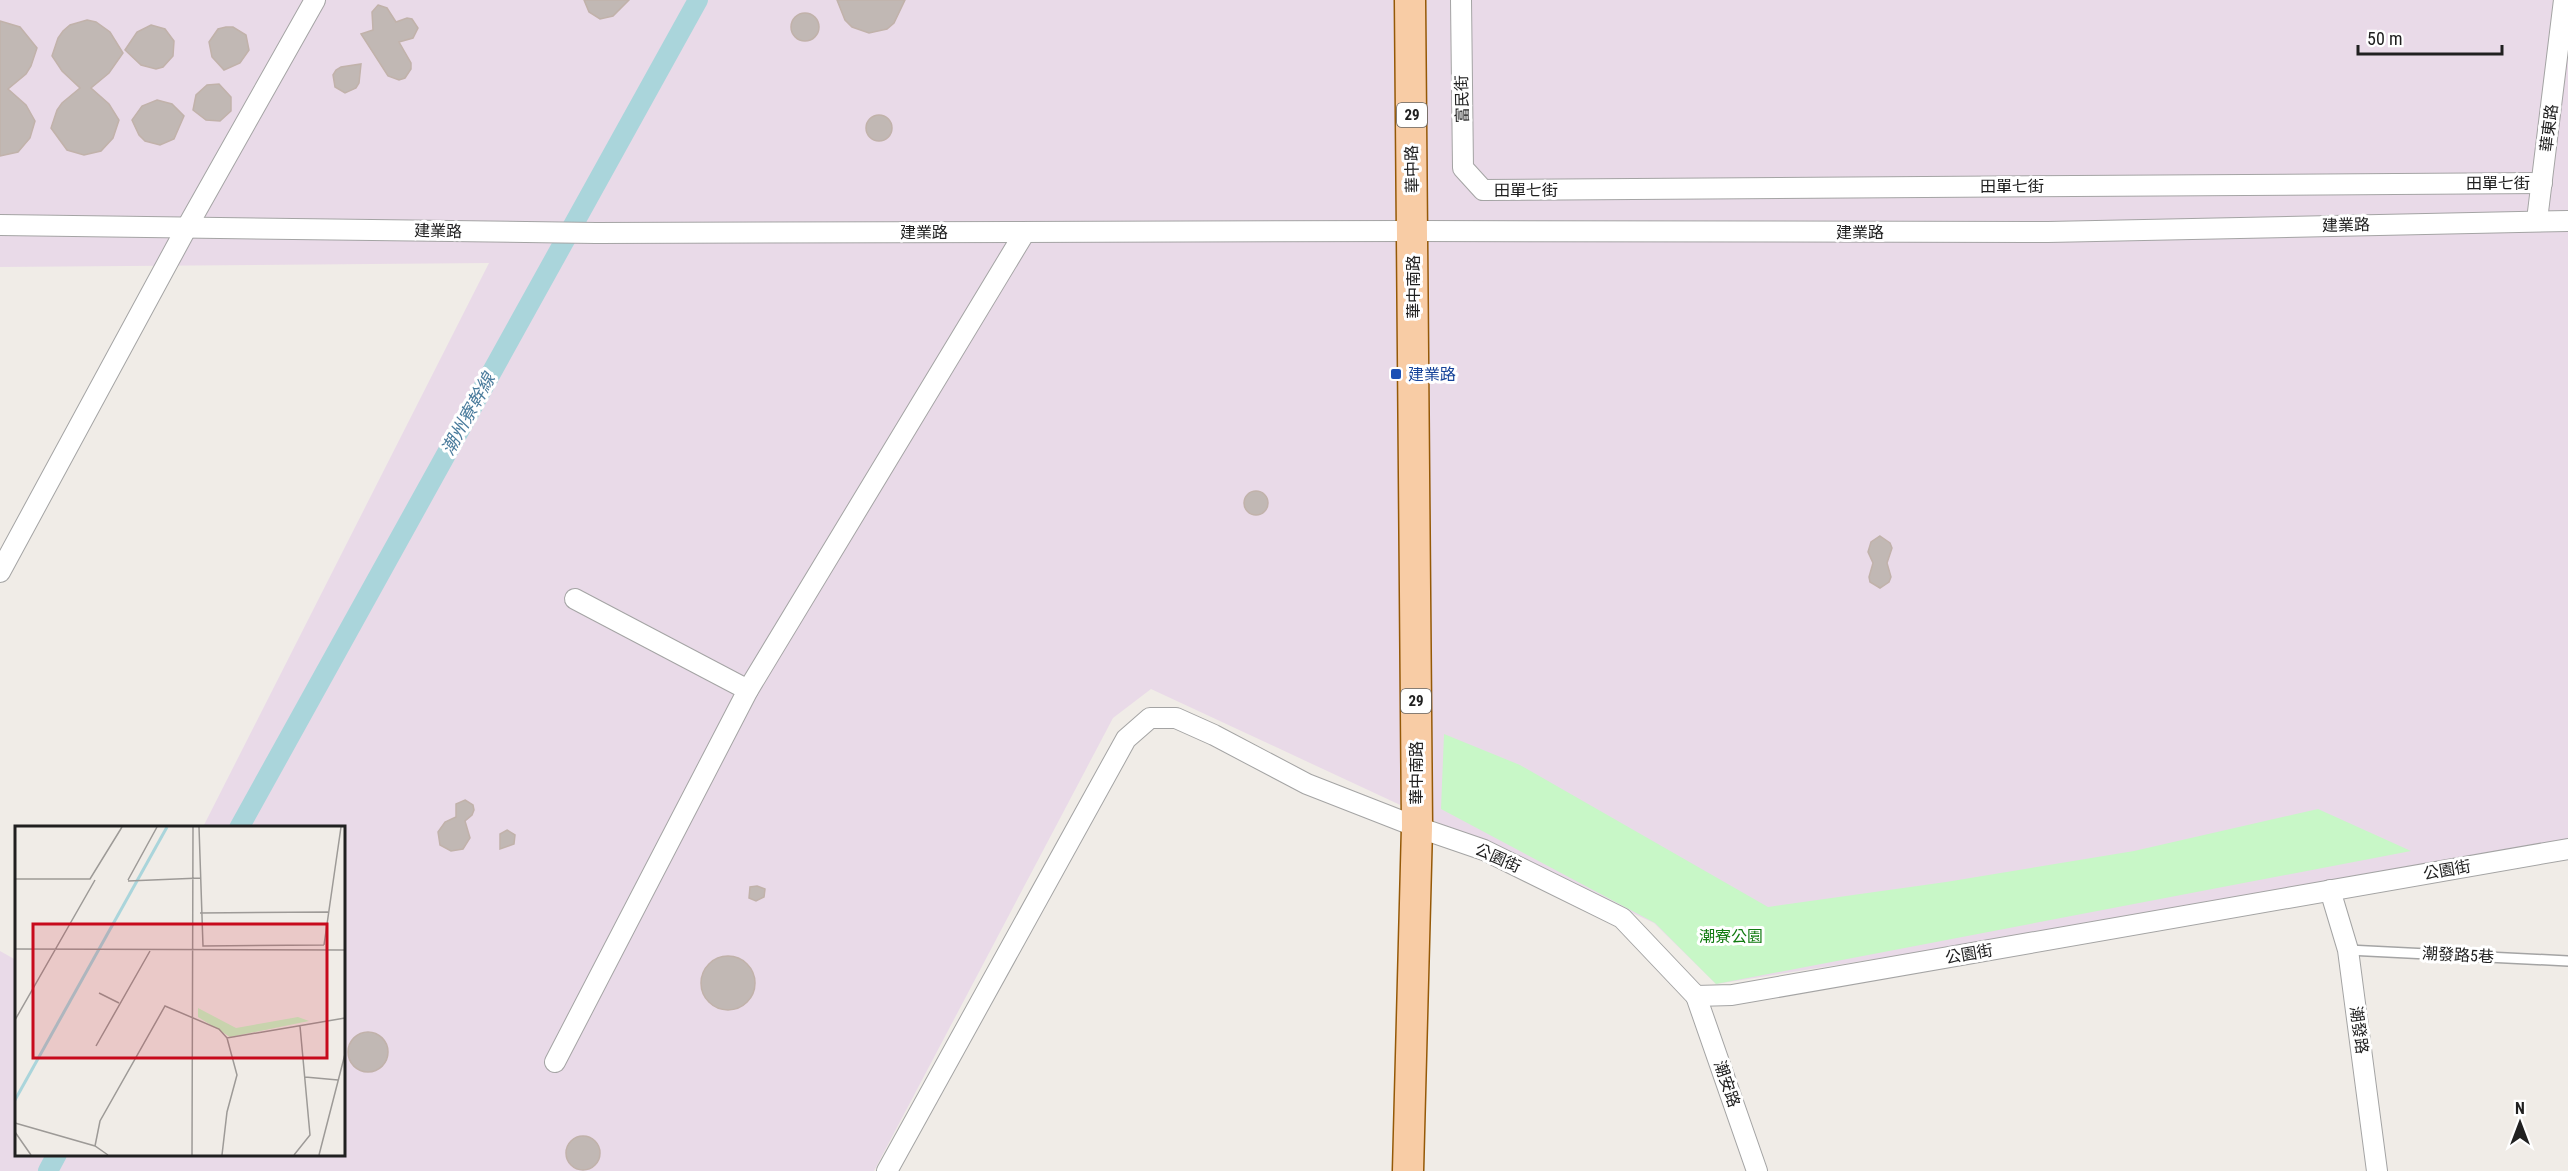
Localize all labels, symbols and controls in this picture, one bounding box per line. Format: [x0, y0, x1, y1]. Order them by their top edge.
scale bar [2358, 18, 2502, 56]
text: 50 m [2367, 28, 2402, 49]
street label: 富民街 [1452, 75, 1472, 123]
road number: 29 [1397, 103, 1427, 127]
street label: 華東路 [2537, 103, 2561, 153]
street label: 華中路 [1402, 145, 1422, 193]
street label: 田單七街 [2466, 174, 2530, 193]
street label: 田單七街 [1980, 177, 2044, 196]
street label: 田單七街 [1494, 181, 1558, 200]
street label: 建業路 [2322, 215, 2370, 235]
street label: 建業路 [414, 221, 462, 241]
street label: 建業路 [900, 223, 948, 242]
street label: 建業路 [1836, 223, 1884, 242]
street label: 華中南路 [1404, 255, 1423, 319]
place label: 建業路 [1408, 365, 1456, 384]
marker: 建業路 [1389, 367, 1403, 381]
water label: 潮州寮幹線 [437, 368, 500, 458]
road number: 29 [1401, 689, 1431, 713]
street label: 華中南路 [1407, 741, 1426, 805]
inset map [15, 826, 345, 1156]
street label: 公園街 [1472, 840, 1524, 876]
street label: 公園街 [2422, 856, 2472, 884]
park label: 潮寮公園 [1699, 927, 1763, 946]
street label: 公園街 [1944, 940, 1994, 968]
street label: 潮發路5巷 [2422, 944, 2494, 966]
street label: 潮發路 [2346, 1005, 2372, 1055]
street label: 潮安路 [1710, 1058, 1744, 1110]
north arrow [2490, 1093, 2550, 1153]
text: N [2515, 1099, 2525, 1118]

